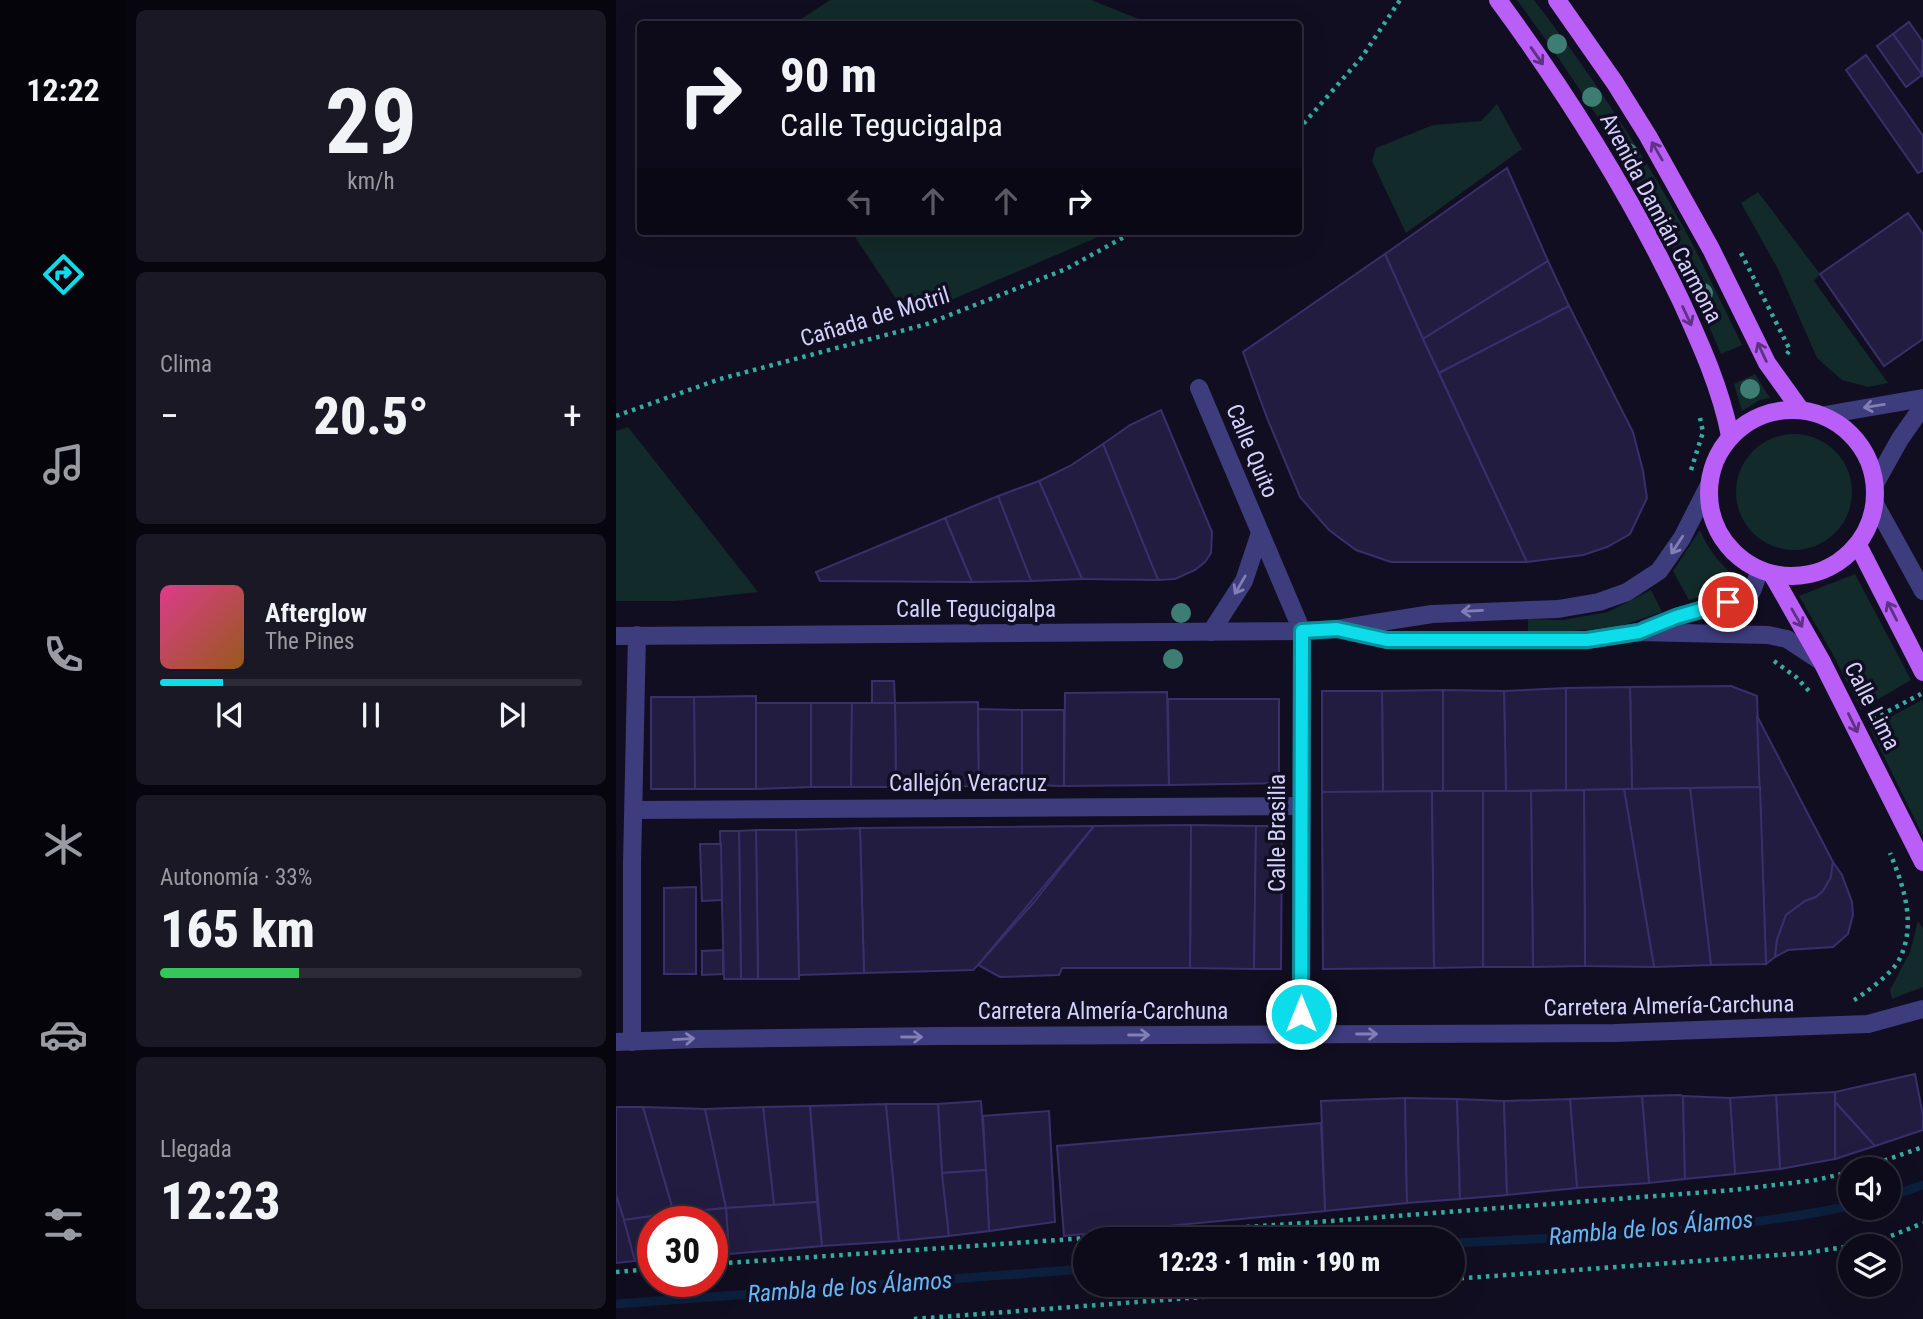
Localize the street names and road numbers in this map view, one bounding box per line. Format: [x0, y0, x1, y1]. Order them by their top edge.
street label: Avenida Damián Carmona [1594, 109, 1728, 327]
street label: Cañada de Motril [797, 281, 953, 353]
street label: Calle Quito [1220, 400, 1284, 502]
street label: Calle Tegucigalpa [896, 596, 1056, 623]
street label: Calle Lima [1838, 657, 1906, 755]
street label: Callejón Veracruz [889, 770, 1047, 797]
street label: Calle Brasilia [1264, 774, 1291, 892]
street label: Carretera Almería-Carchuna [1543, 990, 1795, 1022]
street label: Carretera Almería-Carchuna [978, 998, 1228, 1025]

